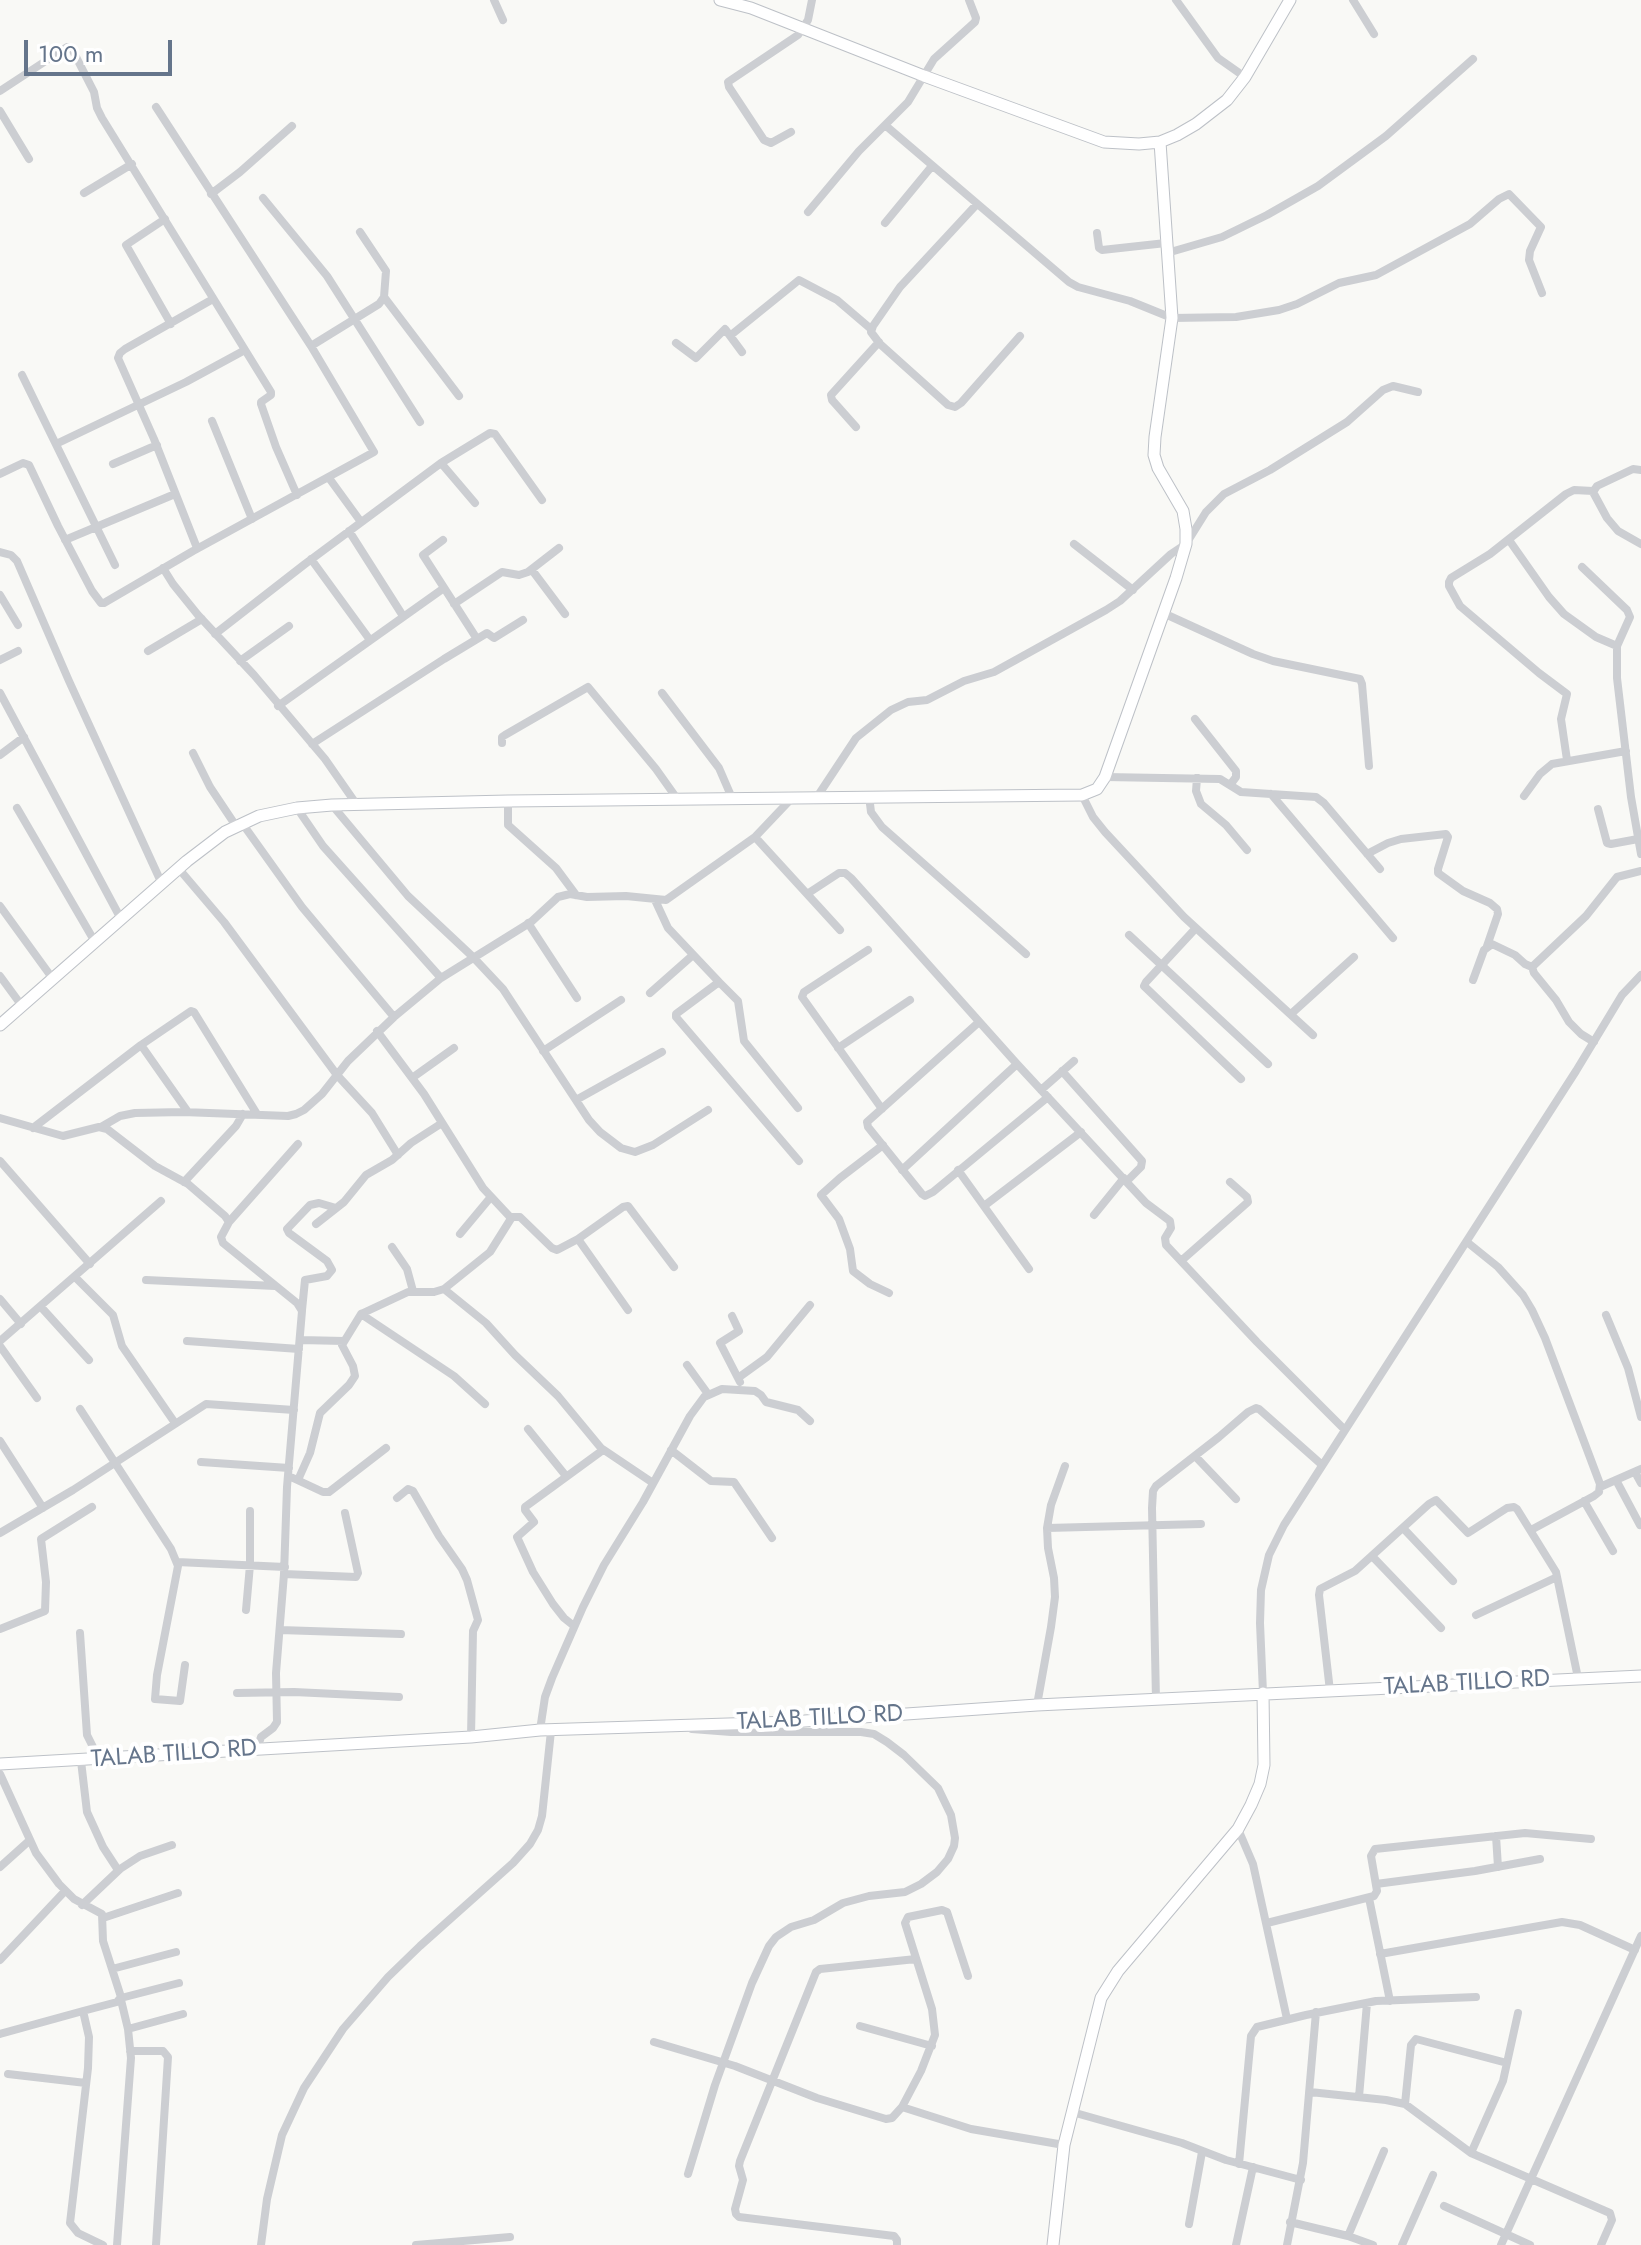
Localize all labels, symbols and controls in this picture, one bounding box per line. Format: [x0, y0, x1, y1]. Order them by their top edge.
scale bar [28, 24, 176, 74]
text: 100 m [38, 36, 104, 71]
street label: TALAB TILLO RD [1383, 1665, 1551, 1703]
street label: TALAB TILLO RD [736, 1700, 904, 1738]
street label: TALAB TILLO RD [90, 1735, 258, 1775]

